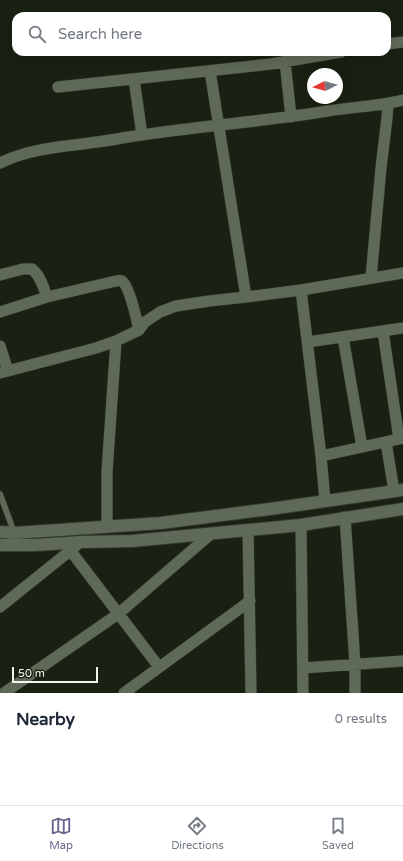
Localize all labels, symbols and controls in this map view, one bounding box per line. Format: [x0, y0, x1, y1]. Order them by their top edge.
search box [12, 12, 391, 56]
icon: search [26, 23, 48, 45]
text: Search here [58, 25, 142, 43]
north arrow [307, 68, 343, 104]
scale bar [12, 665, 98, 684]
text: 50 m [18, 667, 45, 680]
text: Nearby [16, 709, 75, 730]
text: 0 results [335, 711, 387, 727]
tab: Map [49, 815, 73, 852]
tab: Directions [171, 815, 224, 852]
tab: Saved [322, 815, 354, 852]

